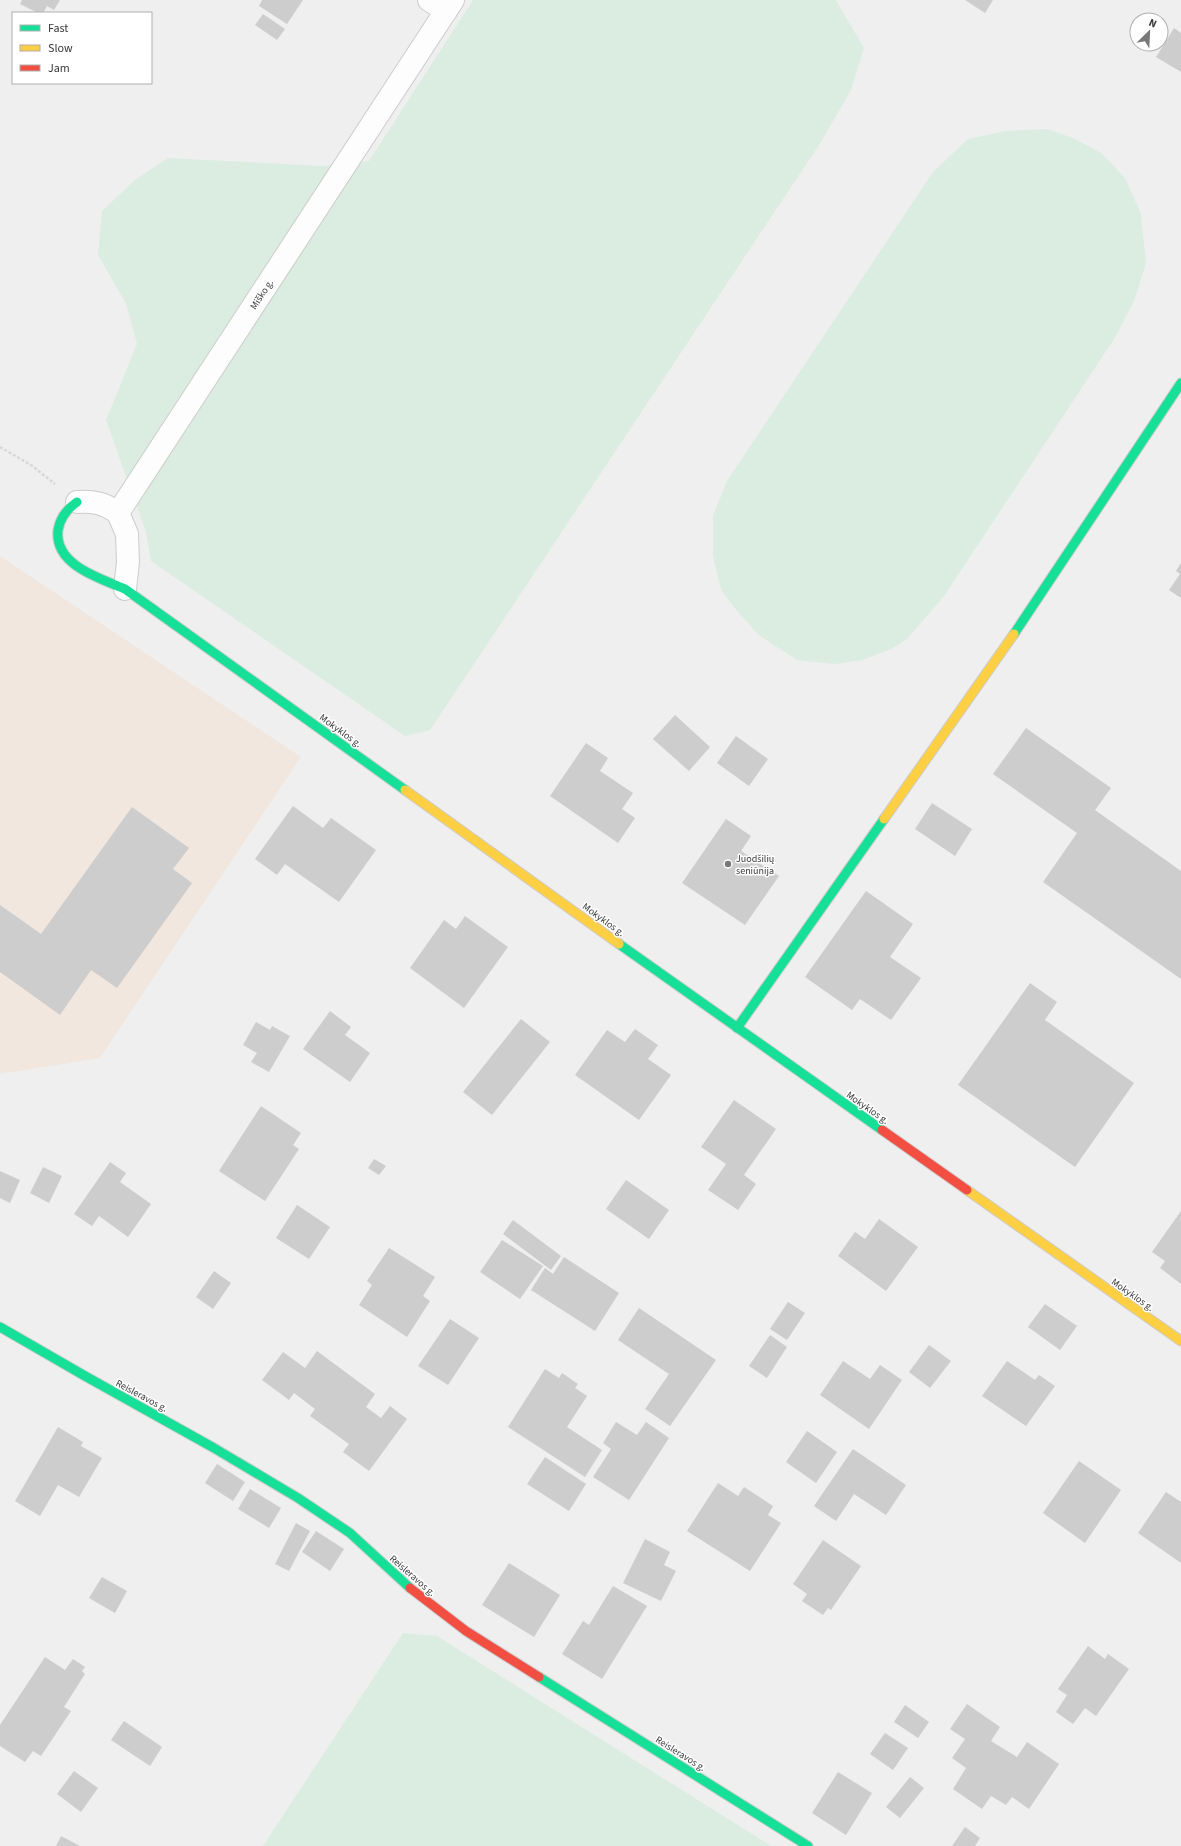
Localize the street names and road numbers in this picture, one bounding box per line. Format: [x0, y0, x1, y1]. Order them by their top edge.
street label: Miško g. [247, 277, 277, 312]
street label: Mokyklos g. [317, 711, 364, 751]
street label: Mokyklos g. [580, 900, 627, 940]
street label: Mokyklos g. [843, 1088, 891, 1128]
street label: Mokyklos g. [1108, 1275, 1156, 1315]
street label: Reisleravos g. [113, 1376, 170, 1415]
street label: Reisleravos g. [386, 1552, 438, 1600]
street label: Reisleravos g. [653, 1733, 708, 1775]

